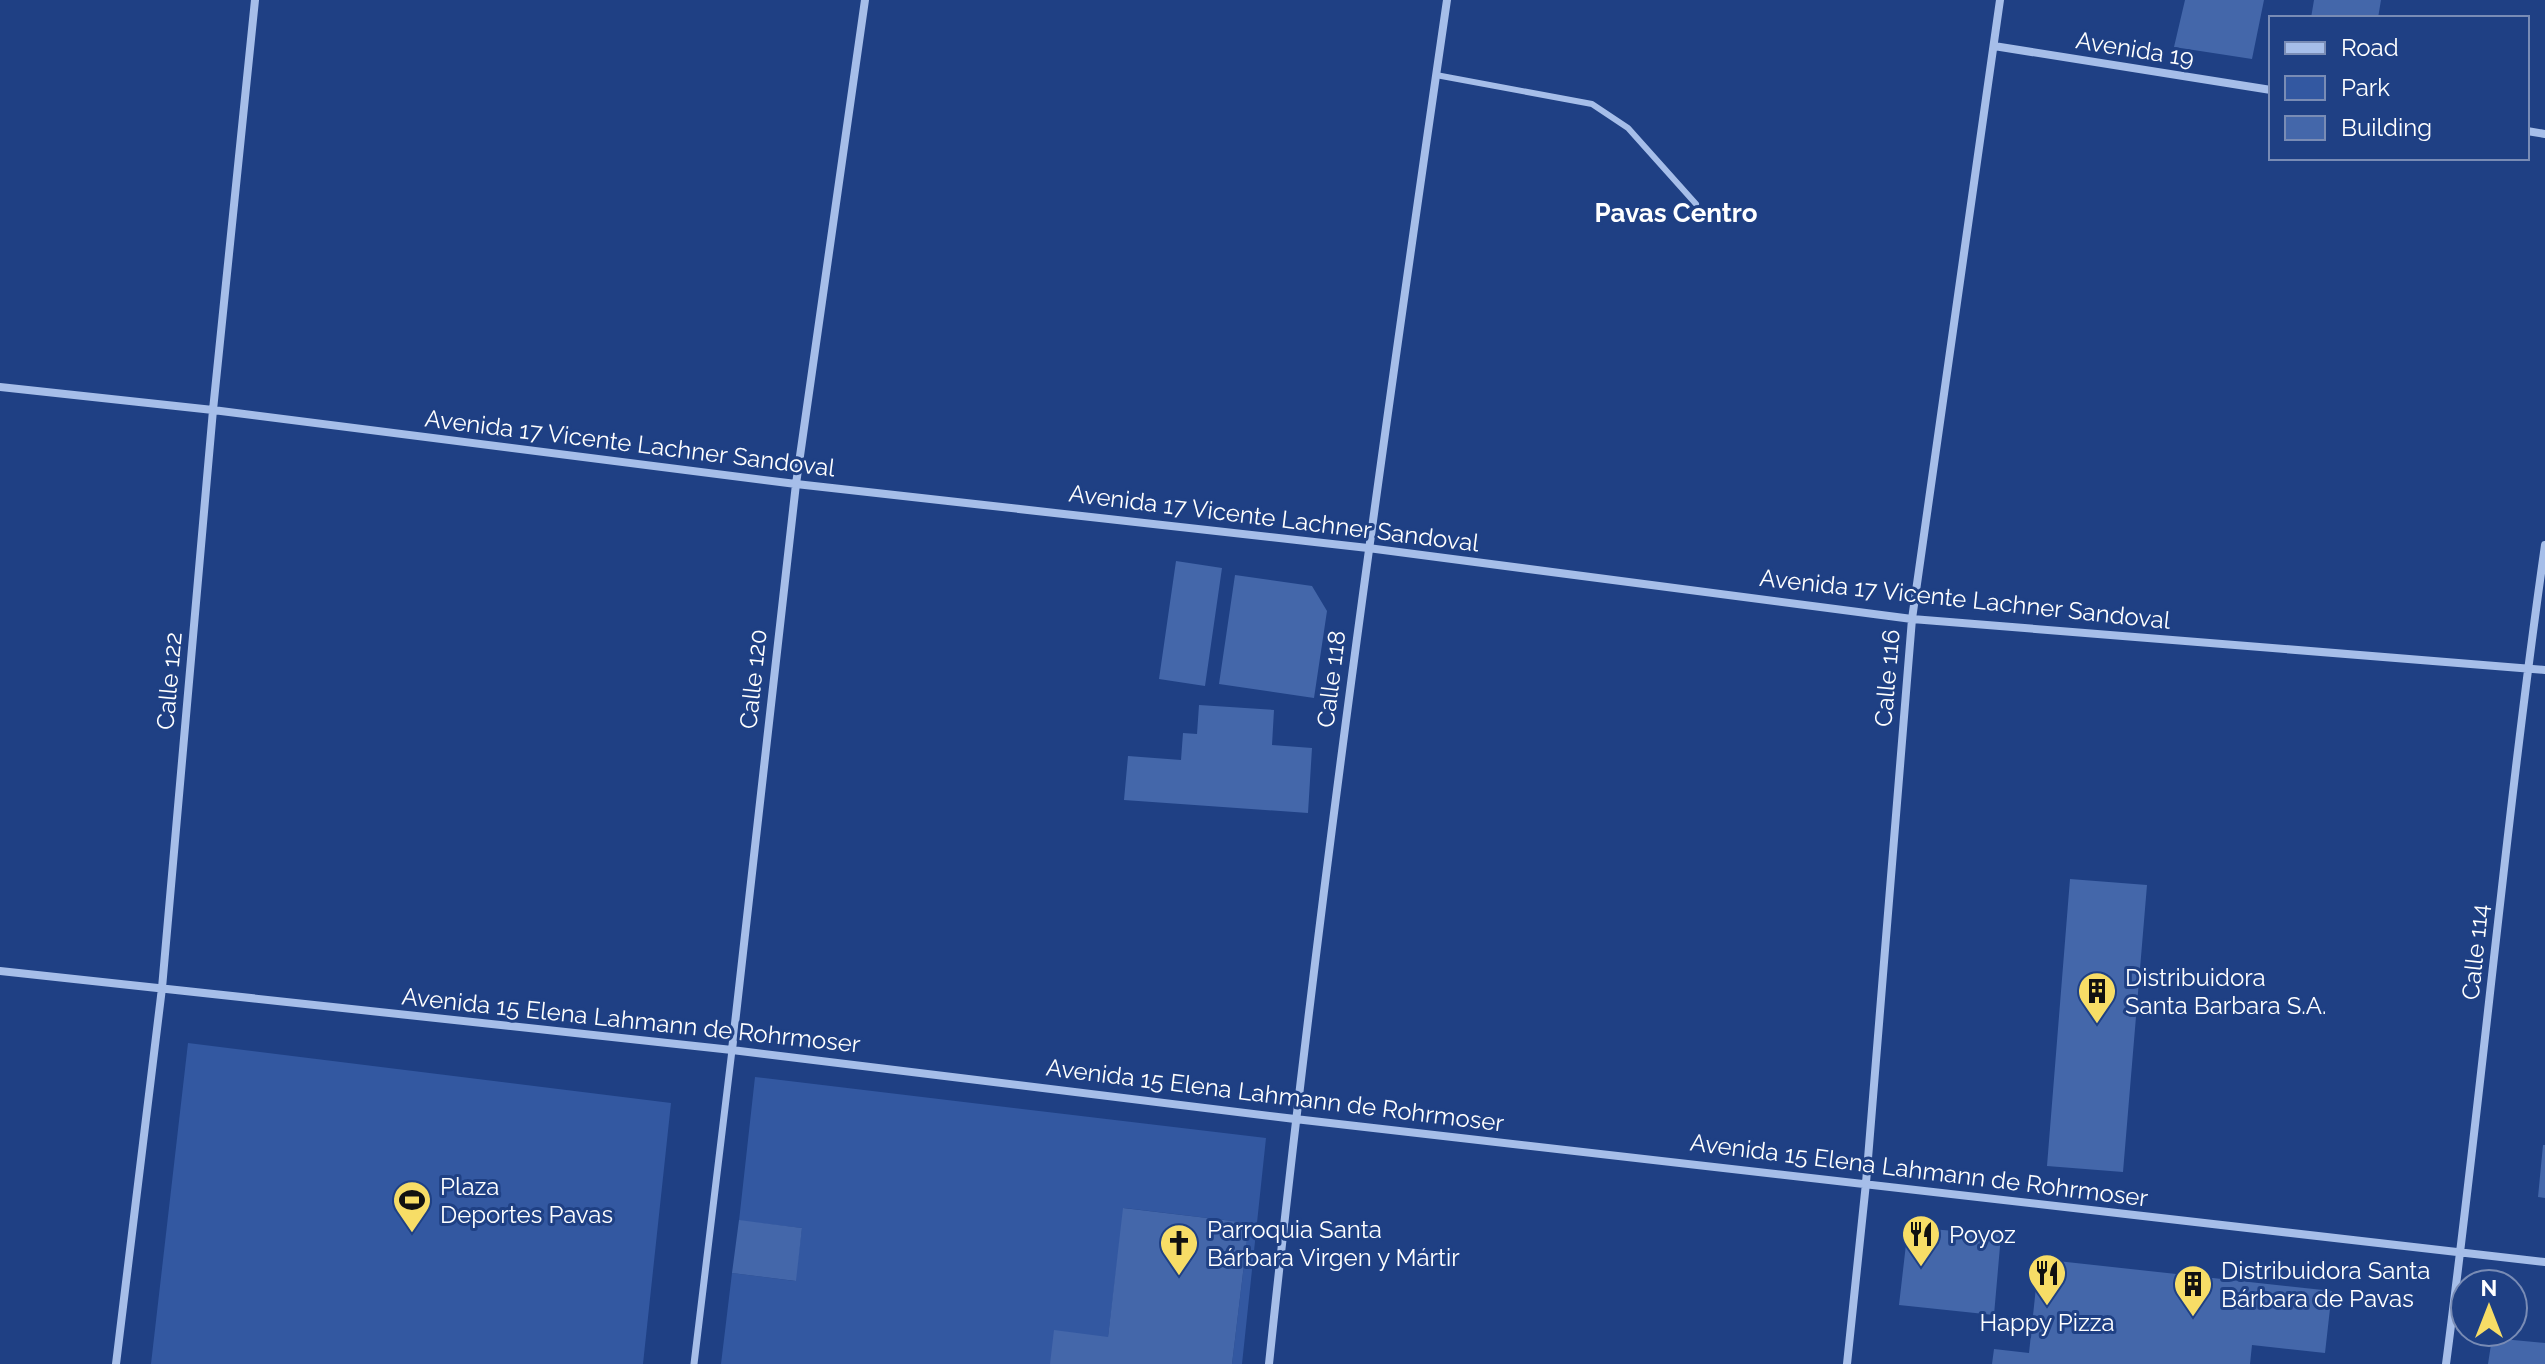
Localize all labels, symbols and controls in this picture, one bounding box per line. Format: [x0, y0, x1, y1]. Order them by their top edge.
legend [2269, 16, 2529, 160]
street label: Avenida 19 [2074, 25, 2196, 73]
text: Road [2341, 33, 2399, 62]
text: Park [2341, 73, 2390, 102]
text: Building [2341, 113, 2432, 142]
district label: Pavas Centro [1594, 198, 1758, 228]
street label: Avenida 17 Vicente Lachner Sandoval [423, 403, 837, 483]
street label: Avenida 17 Vicente Lachner Sandoval [1067, 478, 1481, 558]
street label: Avenida 17 Vicente Lachner Sandoval [1758, 563, 2172, 635]
street label: Calle 120 [733, 628, 773, 730]
street label: Calle 116 [1868, 628, 1906, 728]
street label: Calle 118 [1311, 629, 1351, 729]
street label: Calle 122 [150, 631, 188, 731]
street label: Calle 114 [2456, 903, 2494, 1001]
place label: Distribuidora Santa Barbara S.A. [2125, 963, 2327, 1020]
building icon: Distribuidora Santa Barbara S.A. [2076, 970, 2118, 1025]
street label: Avenida 15 Elena Lahmann de Rohrmoser [400, 981, 862, 1059]
street label: Avenida 15 Elena Lahmann de Rohrmoser [1044, 1053, 1506, 1138]
street label: Avenida 15 Elena Lahmann de Rohrmoser [1688, 1128, 2150, 1213]
place label: Plaza Deportes Pavas [440, 1172, 613, 1229]
sports icon: Plaza Deportes Pavas [391, 1179, 433, 1234]
restaurant icon: Poyoz [1900, 1213, 1942, 1268]
place label: Parroquia Santa Bárbara Virgen y Mártir [1207, 1215, 1460, 1272]
place label: Poyoz [1949, 1220, 2016, 1249]
church icon: Parroquia Santa Bárbara Virgen y Mártir [1158, 1222, 1200, 1277]
restaurant icon: Happy Pizza [2026, 1252, 2068, 1307]
place label: Distribuidora Santa Bárbara de Pavas [2221, 1256, 2430, 1313]
building icon: Distribuidora Santa Bárbara de Pavas [2172, 1263, 2214, 1318]
north arrow [2449, 1268, 2529, 1348]
text: N [2481, 1275, 2497, 1301]
place label: Happy Pizza [1979, 1308, 2115, 1337]

